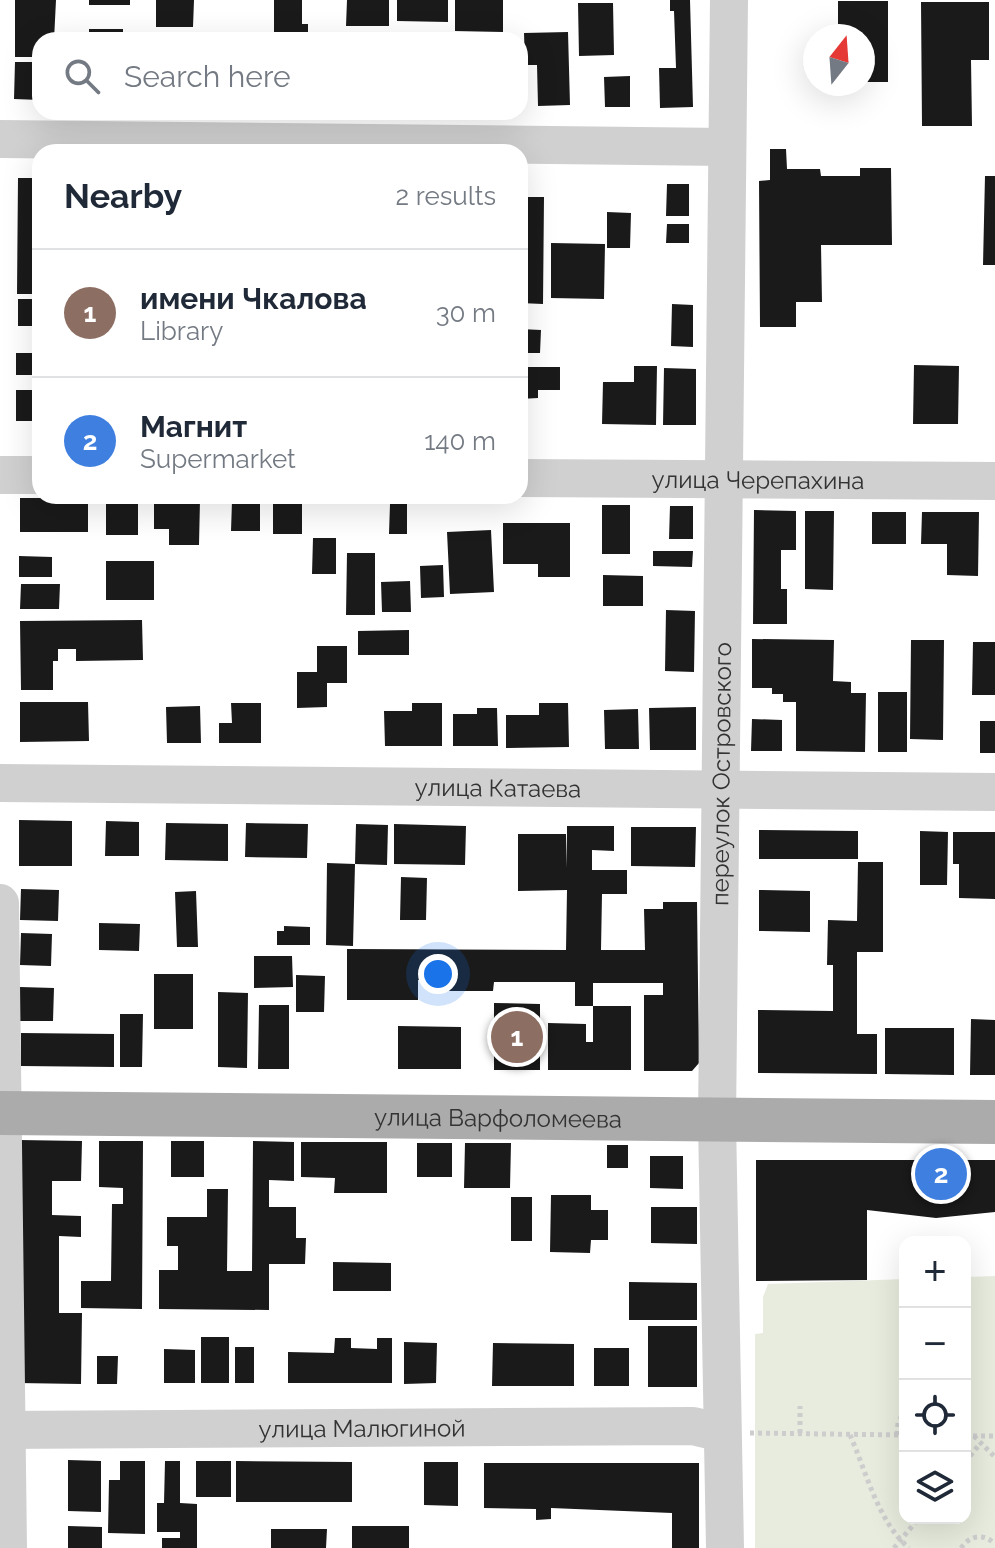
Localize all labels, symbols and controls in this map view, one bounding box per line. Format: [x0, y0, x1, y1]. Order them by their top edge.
north arrow [803, 24, 875, 96]
search box [32, 32, 528, 120]
icon: search [60, 54, 104, 98]
text: Search here [124, 59, 291, 94]
text: Nearby [64, 176, 182, 216]
text: 2 results [396, 181, 496, 211]
text: имени Чкалова [140, 281, 367, 316]
text: 1 [84, 298, 96, 328]
text: 30 m [436, 298, 496, 328]
text: Library [140, 316, 223, 346]
text: Магнит [140, 409, 247, 444]
text: 2 [83, 426, 97, 456]
text: 140 m [424, 426, 496, 456]
text: Supermarket [140, 444, 296, 474]
street label: улица Черепахина [652, 464, 864, 495]
street label: переулок Островского [705, 642, 737, 906]
street label: улица Катаева [415, 772, 581, 803]
your location [418, 954, 458, 994]
pin: 1 [491, 1007, 543, 1067]
street label: улица Варфоломеева [374, 1102, 622, 1133]
pin: 2 [915, 1144, 967, 1204]
map controls [899, 1236, 971, 1524]
button: + [899, 1236, 971, 1308]
button: − [899, 1308, 971, 1380]
button: locate [899, 1380, 971, 1452]
street label: улица Малюгиной [258, 1413, 466, 1443]
button: layers [899, 1452, 971, 1524]

